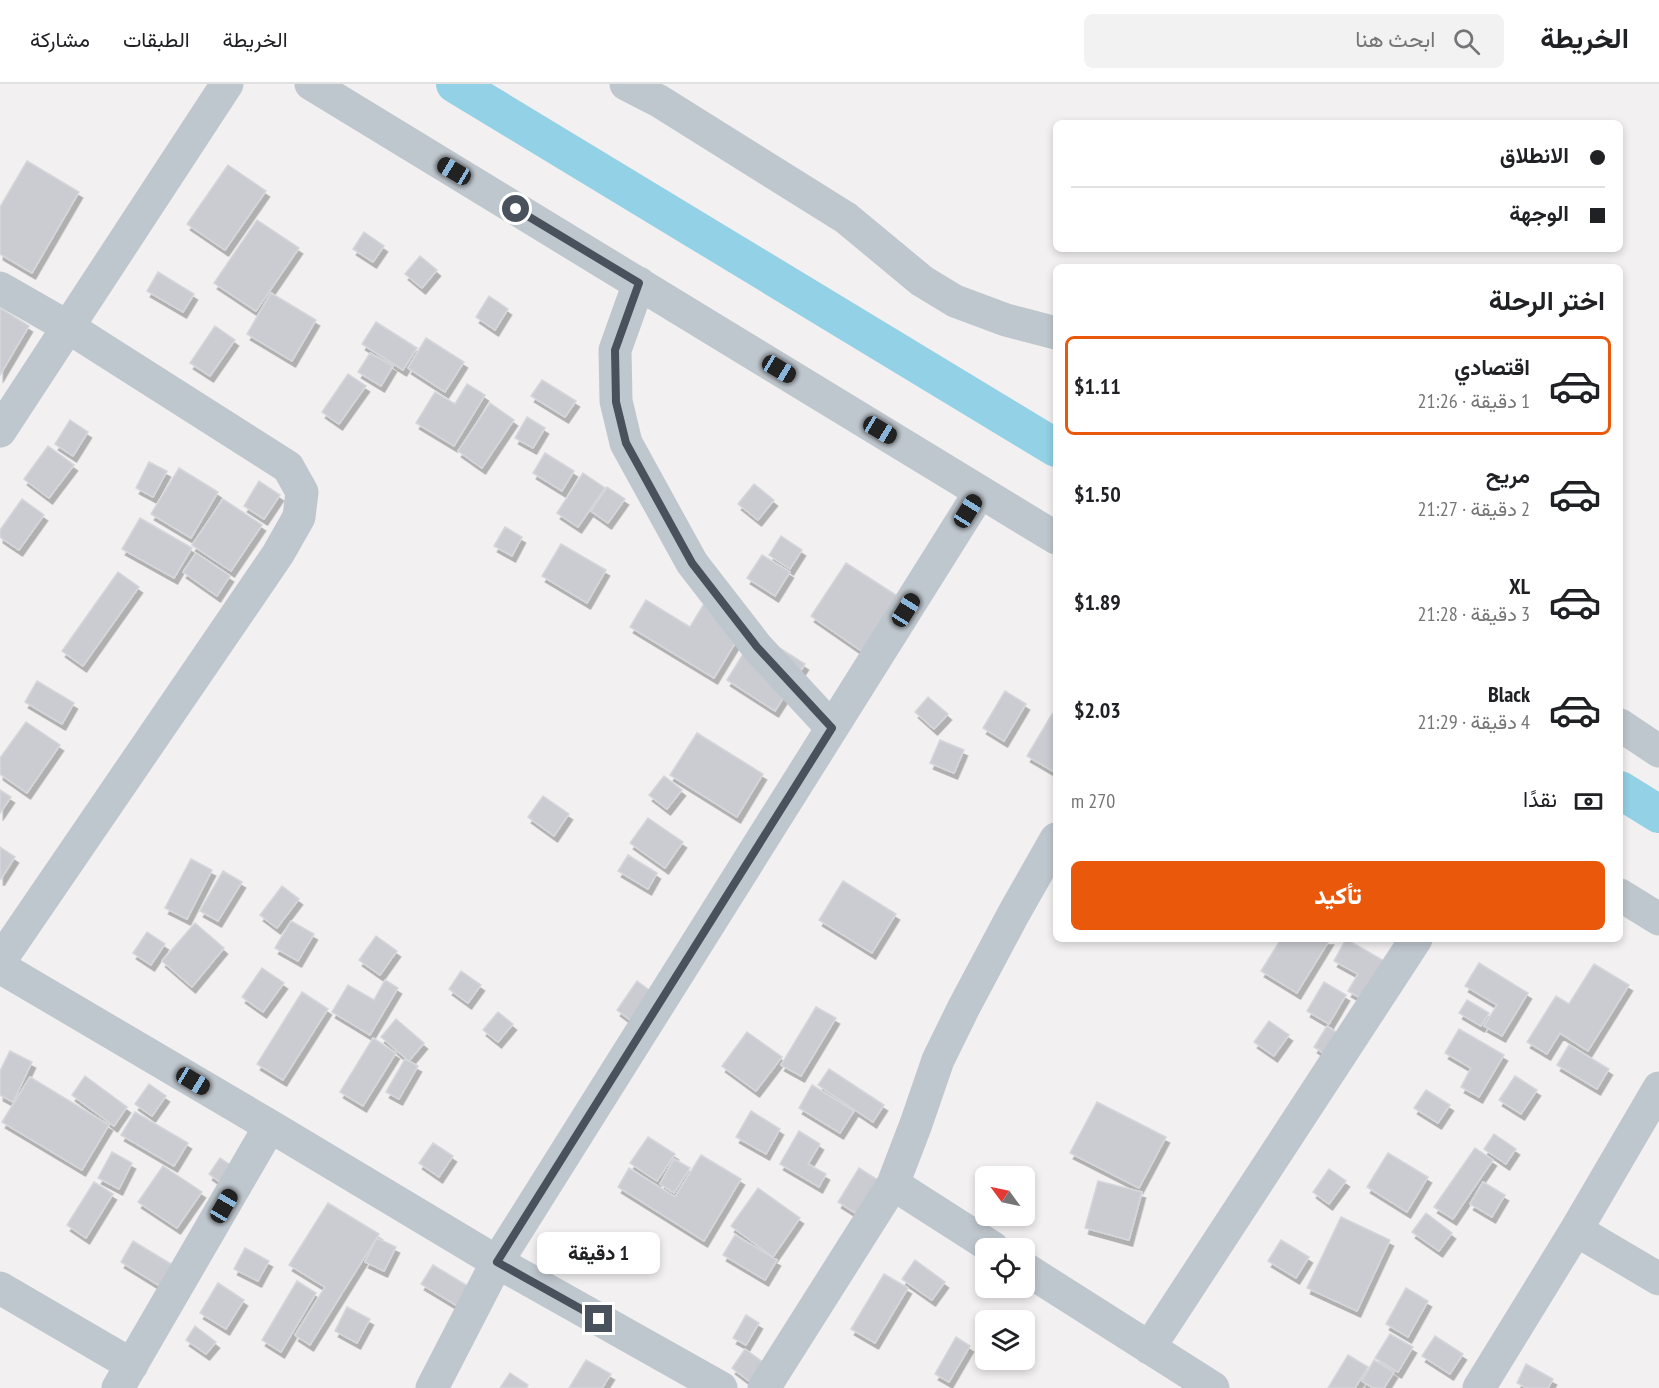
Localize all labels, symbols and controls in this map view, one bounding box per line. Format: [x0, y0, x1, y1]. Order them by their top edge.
search box [1084, 14, 1504, 68]
text: الخريطة [1540, 19, 1629, 56]
text: ابحث هنا [1355, 25, 1435, 53]
icon: search [1450, 25, 1483, 58]
text: مشاركة [30, 26, 90, 53]
text: الطبقات [123, 26, 190, 53]
text: الخريطة [223, 26, 288, 53]
text: الانطلاق [1500, 141, 1569, 169]
car [434, 154, 474, 188]
route start [502, 195, 529, 222]
text: الوجهة [1509, 199, 1569, 227]
text: اختر الرحلة [1489, 283, 1605, 317]
car [759, 352, 799, 386]
text: اقتصادي [1454, 353, 1530, 381]
icon: car [1548, 359, 1602, 413]
text: $1.11 [1074, 372, 1121, 400]
text: 1 دقيقة · 21:26 [1418, 388, 1530, 414]
car [860, 413, 900, 447]
text: مريح [1486, 461, 1530, 489]
icon: car [1548, 467, 1602, 521]
text: $1.50 [1074, 480, 1121, 508]
car [951, 491, 985, 531]
text: 2 دقيقة · 21:27 [1418, 496, 1530, 522]
text: XL [1509, 572, 1530, 600]
icon: car [1548, 575, 1602, 629]
text: $1.89 [1074, 588, 1121, 616]
car [889, 590, 923, 630]
text: 3 دقيقة · 21:28 [1418, 601, 1530, 627]
text: Black [1488, 680, 1530, 708]
icon: car [1548, 683, 1602, 737]
text: $2.03 [1074, 696, 1121, 724]
text: 4 دقيقة · 21:29 [1418, 709, 1530, 735]
text: نقدًا [1523, 785, 1557, 813]
icon: cash [1572, 785, 1605, 818]
text: 270 m [1071, 788, 1115, 814]
button: تأكيد [1071, 861, 1605, 930]
car [173, 1064, 213, 1098]
north arrow [975, 1166, 1035, 1226]
map controls [975, 1166, 1035, 1370]
car [207, 1186, 241, 1226]
callout: 1 دقيقة [538, 1232, 660, 1274]
button: locate [975, 1238, 1035, 1298]
text: 1 دقيقة [568, 1240, 629, 1266]
route end [585, 1305, 612, 1332]
button: layers [975, 1310, 1035, 1370]

